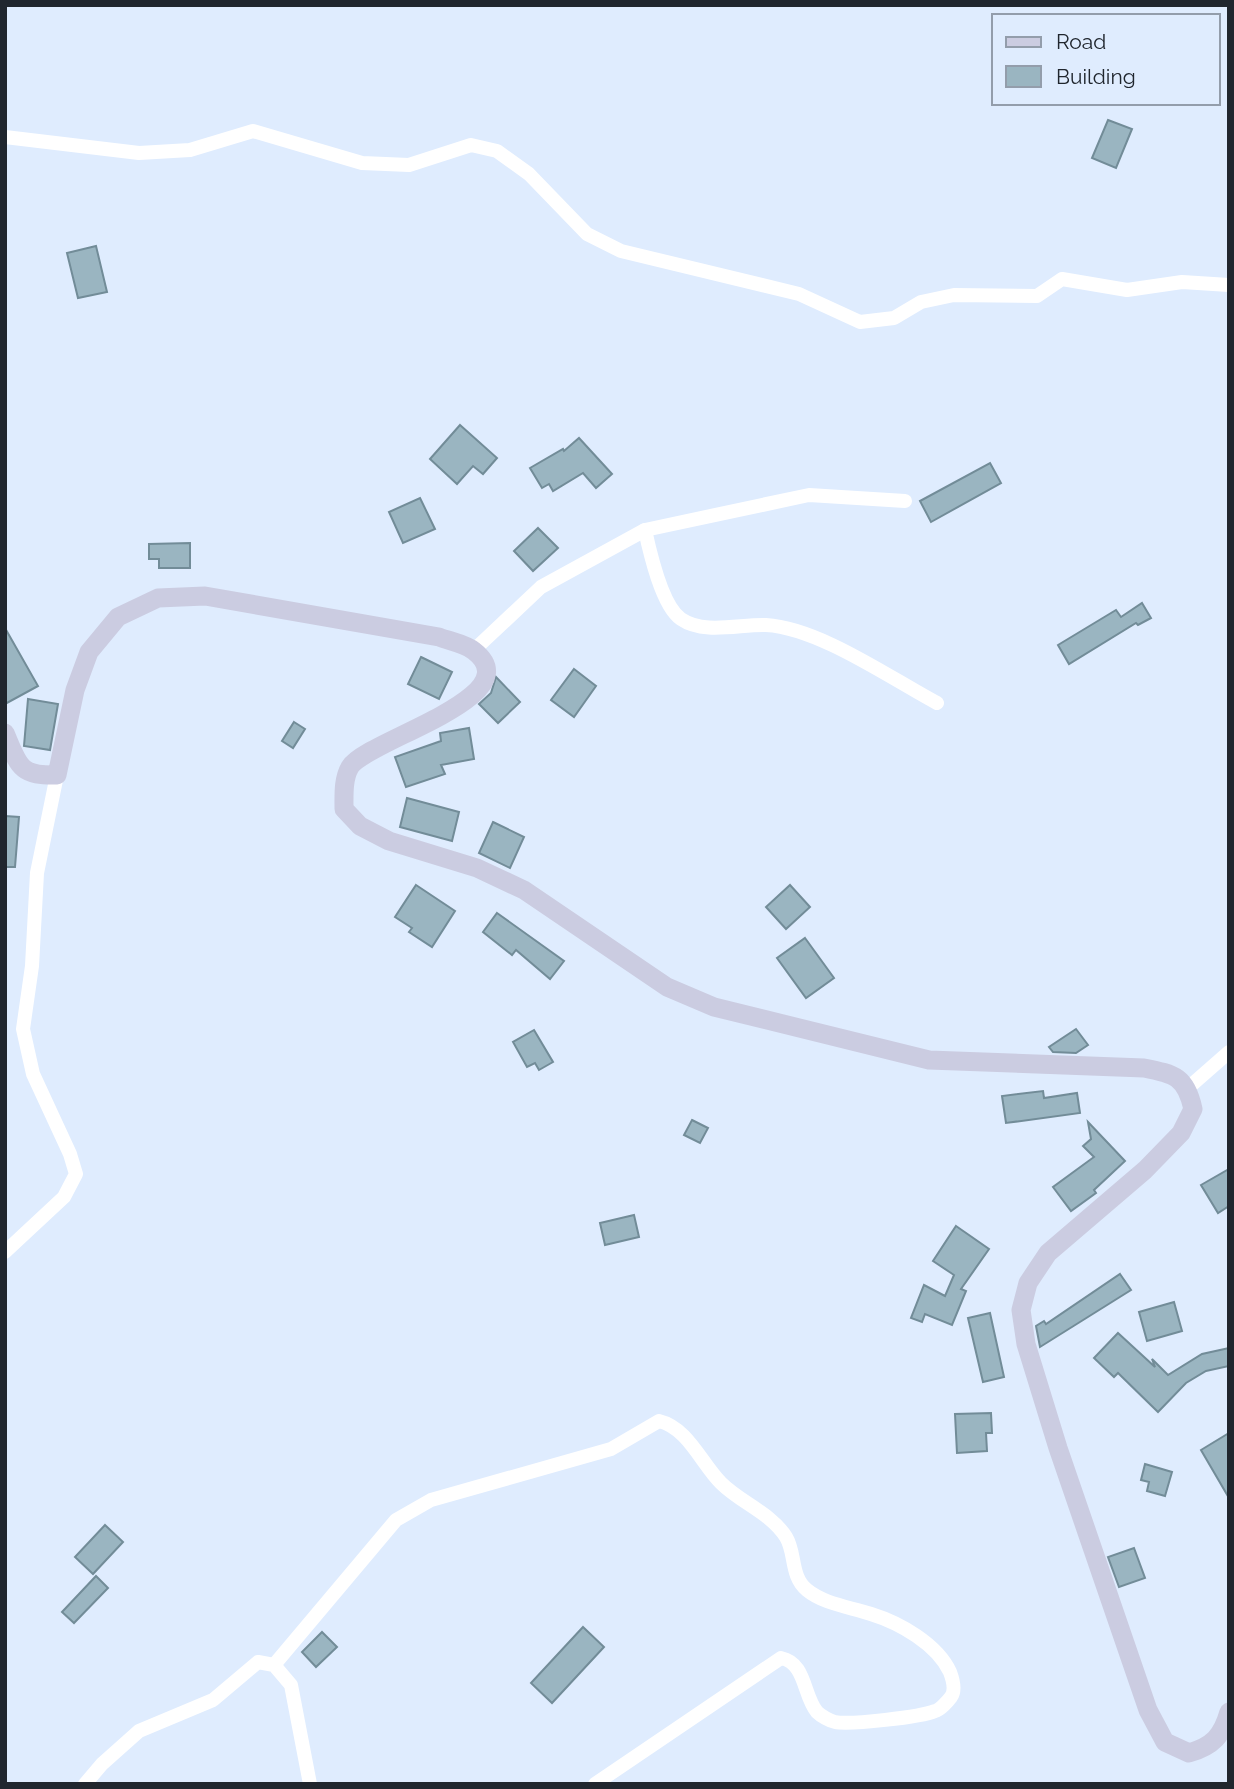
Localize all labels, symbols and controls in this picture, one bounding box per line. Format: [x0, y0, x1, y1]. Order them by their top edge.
legend [992, 14, 1220, 105]
text: Road [1056, 29, 1106, 54]
text: Building [1056, 64, 1136, 89]

